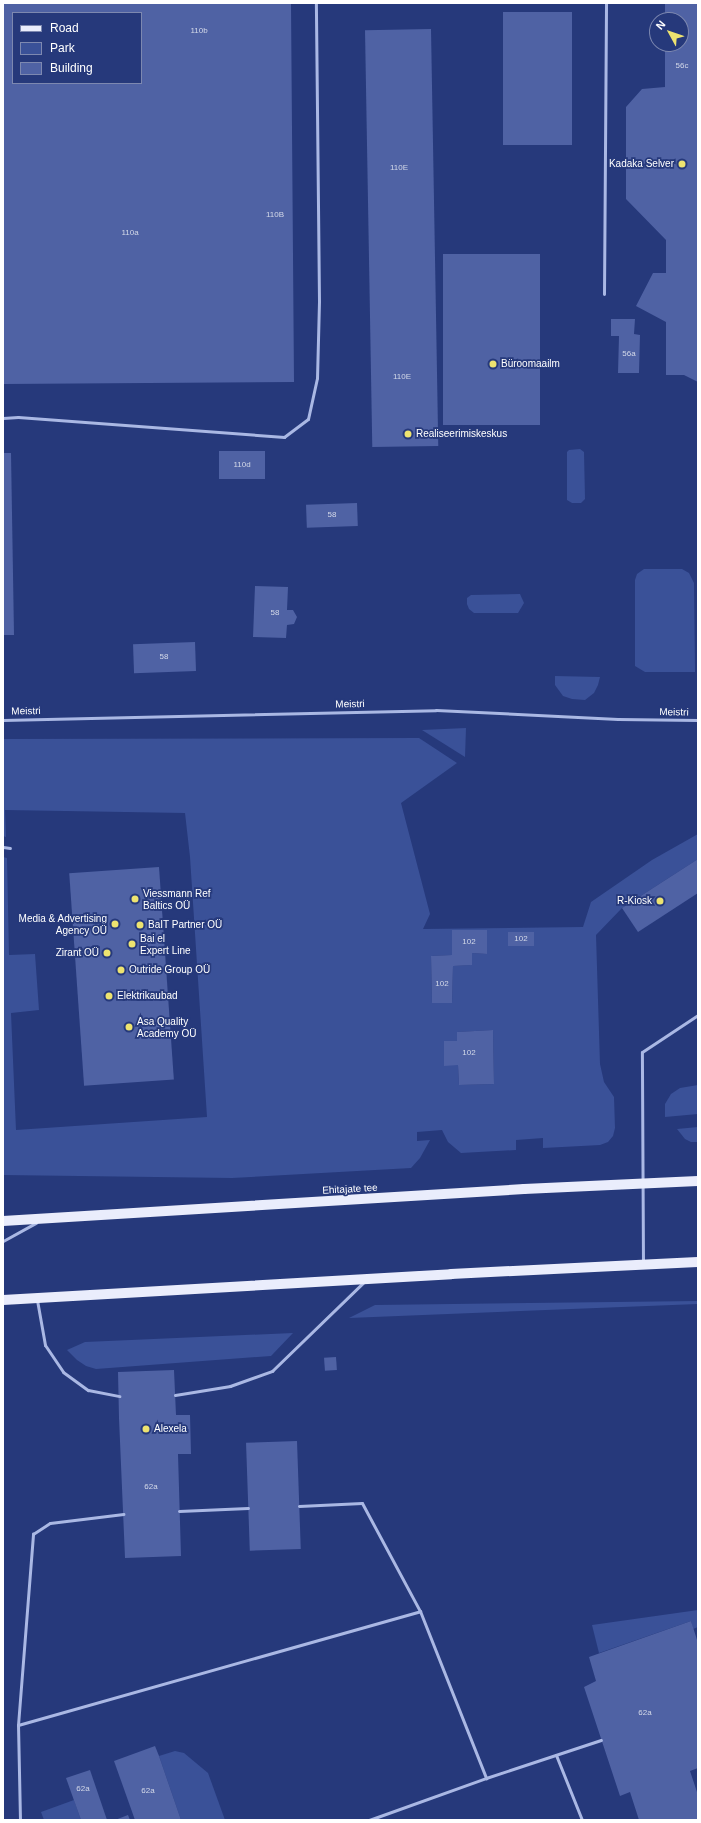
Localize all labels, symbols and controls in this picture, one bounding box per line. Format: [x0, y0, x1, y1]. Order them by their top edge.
legend [12, 12, 142, 84]
north arrow [649, 12, 689, 52]
text: N [653, 18, 668, 32]
text: Road [50, 21, 79, 35]
house number: 110b [190, 26, 208, 36]
text: Park [50, 41, 75, 55]
text: Building [50, 61, 93, 75]
house number: 56c [676, 61, 688, 71]
place label: Kadaka Selver [609, 158, 674, 170]
marker: Kadaka Selver [677, 159, 687, 169]
house number: 110E [390, 163, 408, 173]
house number: 110B [266, 210, 284, 220]
house number: 110a [121, 228, 139, 238]
house number: 56a [622, 349, 636, 359]
place label: Büroomaailm [501, 358, 560, 370]
marker: Büroomaailm [488, 359, 498, 369]
house number: 110E [393, 372, 411, 382]
place label: Realiseerimiskeskus [416, 428, 507, 440]
marker: Realiseerimiskeskus [403, 429, 413, 439]
house number: 110d [233, 460, 251, 470]
house number: 58 [328, 510, 336, 520]
house number: 58 [271, 608, 279, 618]
house number: 58 [160, 652, 168, 662]
street label: Meistri [335, 698, 365, 710]
street label: Meistri [11, 705, 41, 717]
street label: Meistri [659, 706, 689, 718]
place label: Viessmann Ref Baltics OÜ [143, 887, 211, 910]
marker: Viessmann Ref Baltics OÜ [130, 894, 140, 904]
place label: R-Kiosk [617, 895, 652, 907]
marker: R-Kiosk [655, 896, 665, 906]
place label: Media & Advertising Agency OÜ [18, 912, 107, 936]
marker: Media & Advertising Agency OÜ [110, 919, 120, 929]
place label: BaIT Partner OÜ [148, 919, 222, 931]
marker: BaIT Partner OÜ [135, 920, 145, 930]
place label: Bai el Expert Line [140, 932, 191, 956]
house number: 102 [514, 934, 528, 944]
house number: 102 [462, 937, 476, 947]
marker: Bai el Expert Line [127, 939, 137, 949]
place label: Zirant OÜ [56, 947, 99, 959]
marker: Zirant OÜ [102, 948, 112, 958]
place label: Outride Group OÜ [129, 964, 210, 976]
marker: Outride Group OÜ [116, 965, 126, 975]
house number: 102 [435, 979, 449, 989]
place label: Elektrikaubad [117, 990, 178, 1002]
marker: Elektrikaubad [104, 991, 114, 1001]
place label: Asa Quality Academy OÜ [137, 1015, 196, 1038]
marker: Asa Quality Academy OÜ [124, 1022, 134, 1032]
house number: 102 [462, 1048, 476, 1058]
street label: Ehitajate tee [322, 1182, 378, 1196]
place label: Alexela [154, 1423, 187, 1435]
marker: Alexela [141, 1424, 151, 1434]
house number: 62a [144, 1482, 158, 1492]
house number: 62a [638, 1708, 652, 1718]
house number: 62a [76, 1784, 90, 1794]
house number: 62a [141, 1786, 155, 1796]

